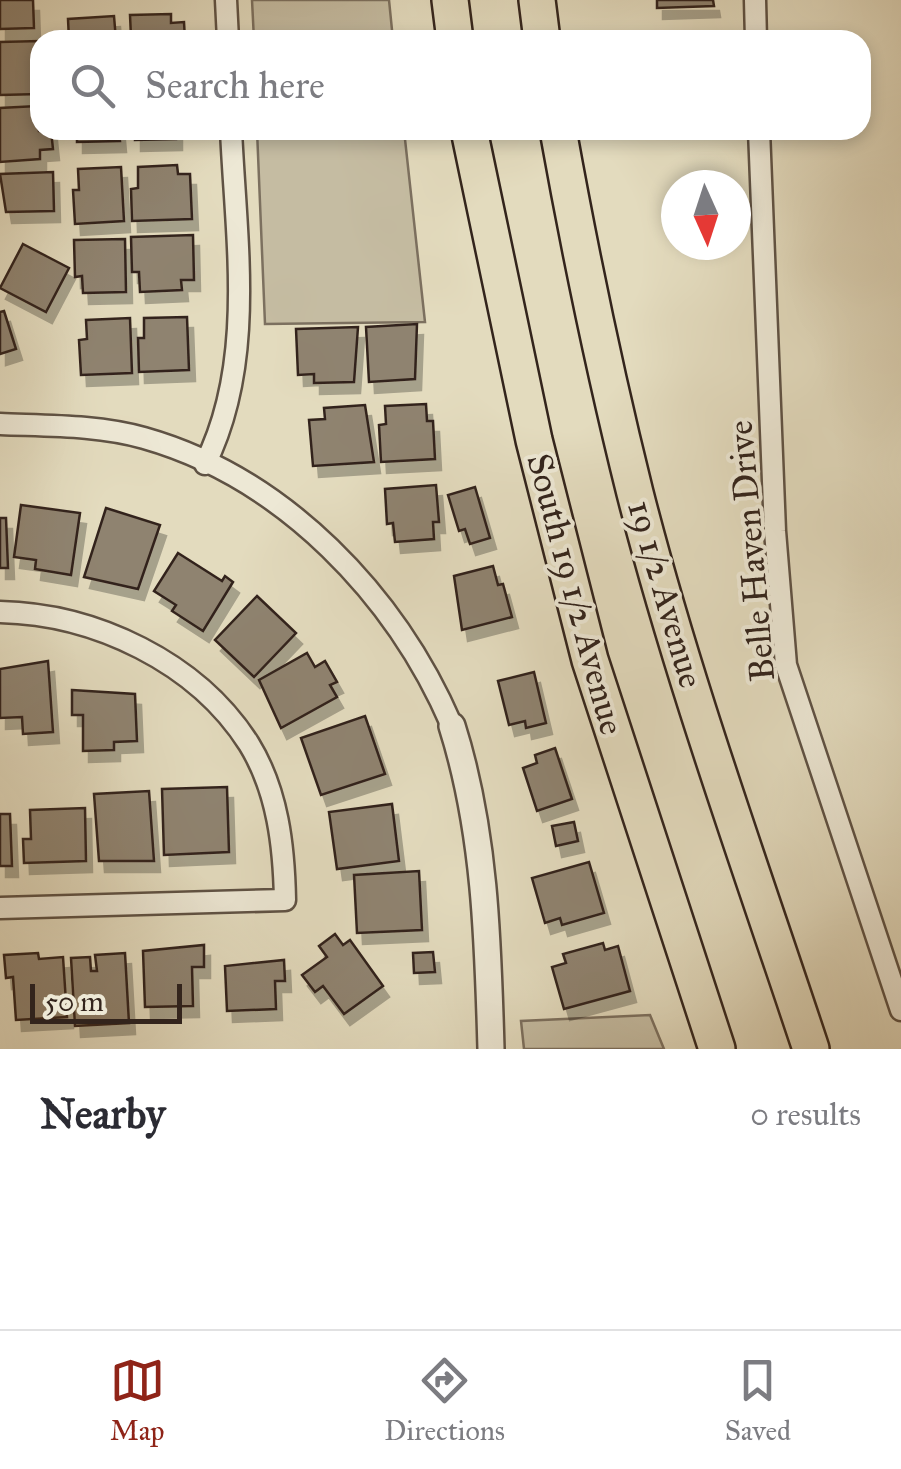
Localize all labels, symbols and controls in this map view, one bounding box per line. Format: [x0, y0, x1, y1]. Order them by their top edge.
search box [30, 30, 871, 140]
icon: search [65, 58, 120, 113]
text: Search here [145, 62, 325, 108]
north arrow [661, 170, 751, 260]
street label: Belle Haven Drive [719, 419, 784, 683]
street label: South 19 1/2 Avenue [517, 449, 634, 739]
street label: 19 1/2 Avenue [618, 495, 713, 693]
scale bar [30, 979, 182, 1024]
text: 50 m [45, 984, 104, 1019]
text: Nearby [40, 1088, 165, 1140]
text: 0 results [750, 1095, 861, 1134]
tab: Map [110, 1353, 165, 1448]
tab: Directions [384, 1353, 505, 1448]
tab: Saved [725, 1353, 791, 1448]

